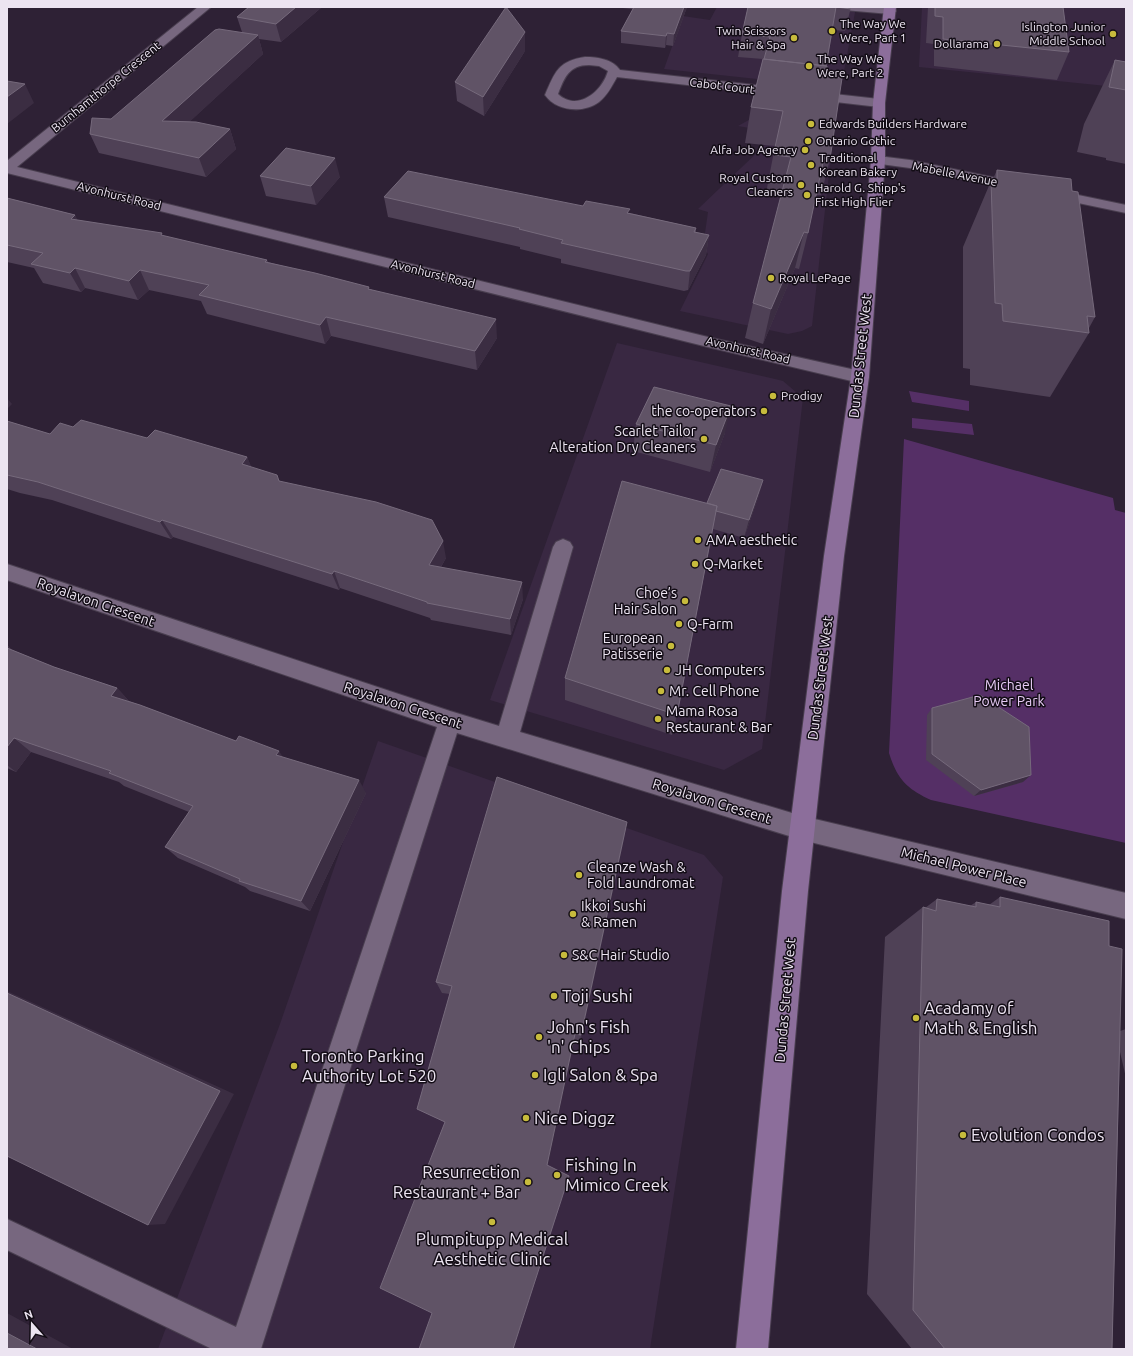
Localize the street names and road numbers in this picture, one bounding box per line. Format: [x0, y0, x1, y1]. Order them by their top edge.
street label: Burnhamthorpe Crescent [49, 39, 163, 135]
street label: Cabot Court [689, 75, 756, 96]
street label: Mabelle Avenue [911, 159, 999, 188]
street label: Avonhurst Road [76, 179, 162, 212]
street label: Avonhurst Road [390, 257, 476, 290]
street label: Dundas Street West [846, 293, 875, 419]
street label: Avonhurst Road [705, 334, 791, 366]
street label: Royalavon Crescent [35, 574, 157, 630]
street label: Dundas Street West [804, 615, 836, 741]
street label: Royalavon Crescent [342, 678, 465, 732]
street label: Royalavon Crescent [651, 775, 774, 827]
street label: Michael Power Place [900, 844, 1028, 890]
street label: Dundas Street West [772, 937, 798, 1063]

